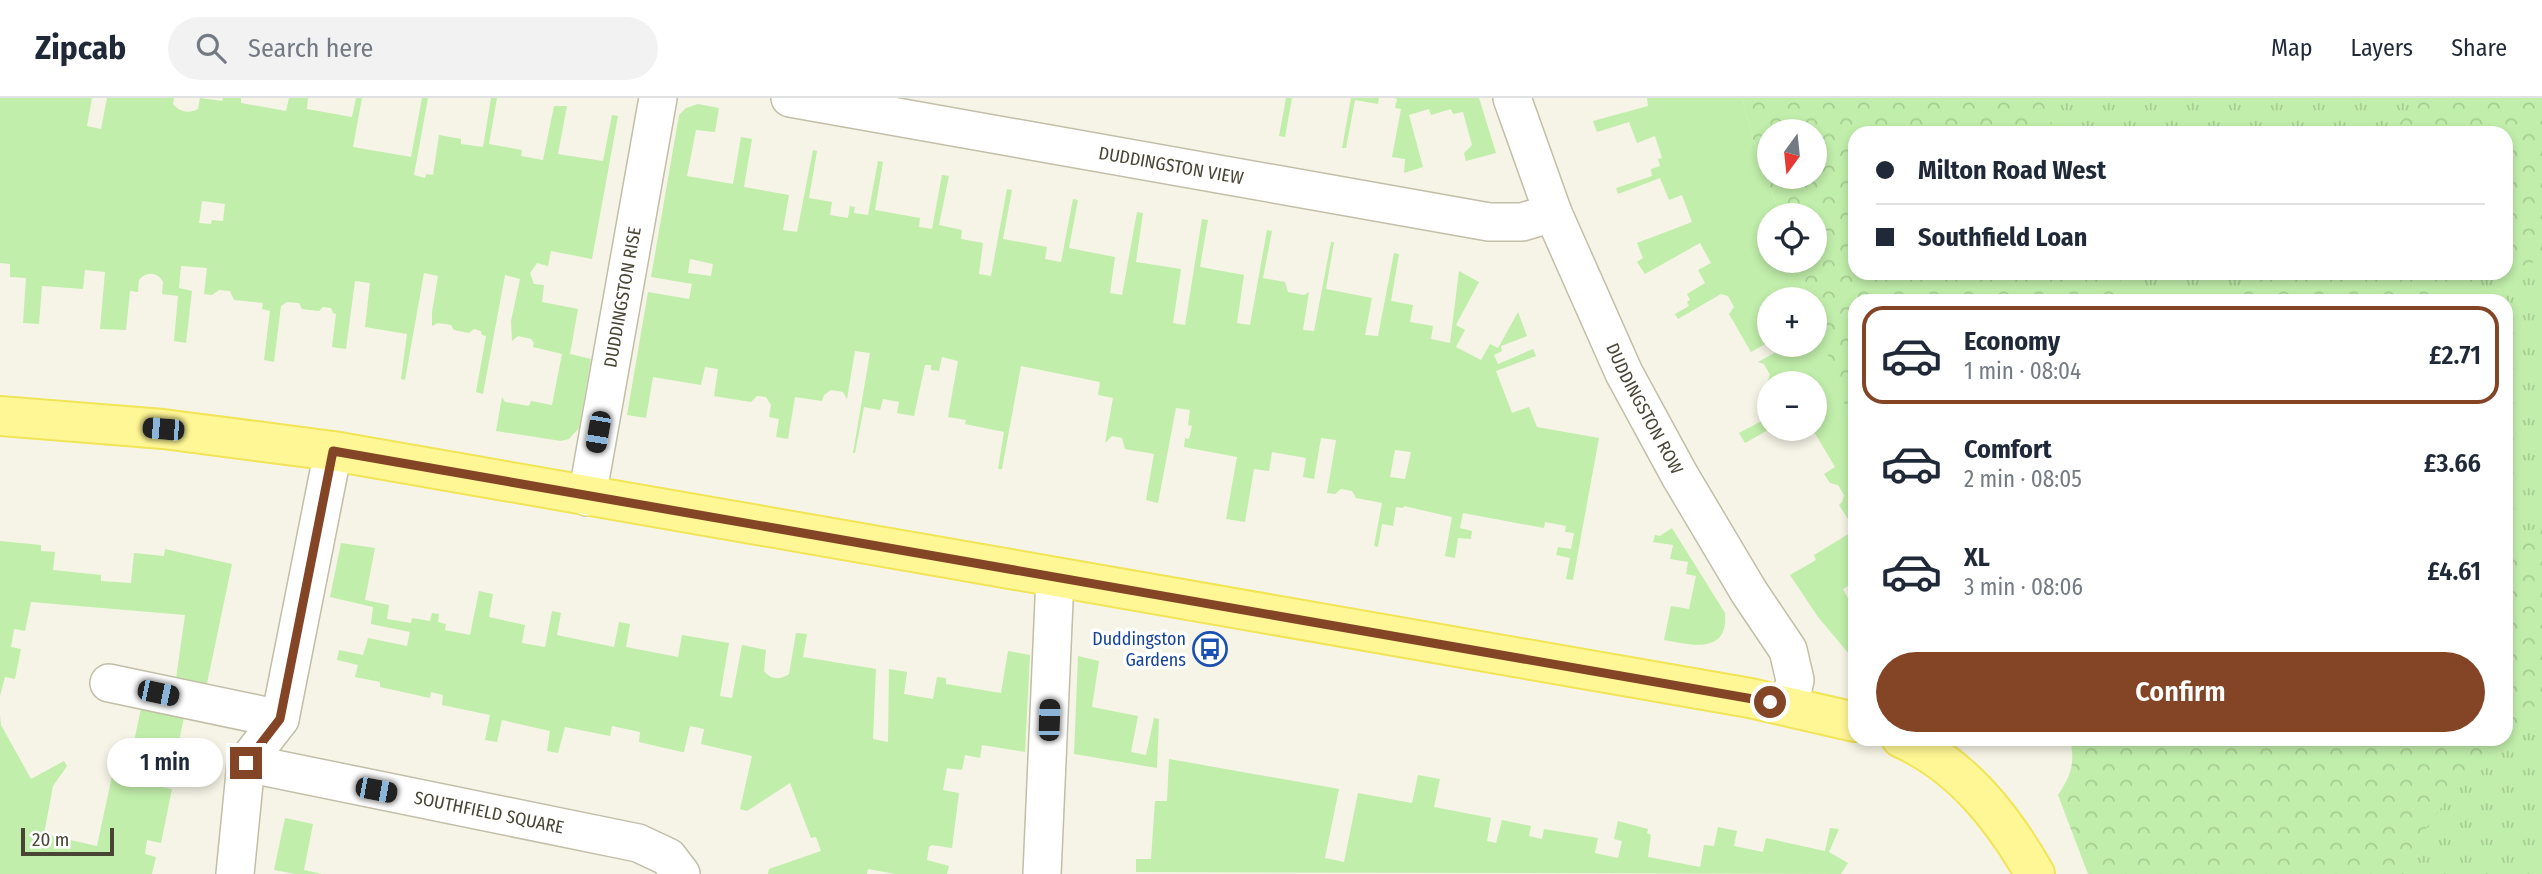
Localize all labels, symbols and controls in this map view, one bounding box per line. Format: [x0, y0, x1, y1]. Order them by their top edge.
search box [168, 17, 658, 80]
text: Zipcab [35, 28, 126, 68]
icon: search [192, 29, 230, 67]
text: Search here [248, 33, 373, 64]
text: Map [2271, 34, 2313, 62]
text: Layers [2351, 34, 2413, 62]
text: Share [2451, 34, 2507, 62]
north arrow [1757, 119, 1827, 189]
map controls [1757, 119, 1827, 441]
street label: DUDDINGSTON VIEW [1097, 142, 1246, 189]
text: Milton Road West [1918, 155, 2106, 186]
button: locate [1757, 203, 1827, 273]
text: Southfield Loan [1918, 222, 2087, 253]
street label: DUDDINGSTON RISE [599, 225, 646, 369]
button: + [1757, 287, 1827, 357]
icon: car [1880, 324, 1943, 387]
text: Economy [1964, 326, 2060, 357]
street label: DUDDINGSTON ROW [1601, 340, 1688, 478]
text: £2.71 [2429, 340, 2481, 371]
text: 1 min · 08:04 [1964, 357, 2081, 385]
button: − [1757, 371, 1827, 441]
car [585, 409, 612, 455]
car [142, 417, 185, 441]
icon: car [1880, 432, 1943, 495]
text: Comfort [1964, 434, 2052, 465]
text: £3.66 [2424, 448, 2481, 479]
text: 2 min · 08:05 [1964, 465, 2082, 493]
icon: car [1880, 540, 1943, 603]
text: XL [1964, 542, 1990, 573]
text: £4.61 [2427, 556, 2481, 587]
text: 3 min · 08:06 [1964, 573, 2083, 601]
place label: Duddingston Gardens [1092, 628, 1186, 671]
bus stop icon: Duddingston Gardens [1191, 630, 1229, 668]
button: Confirm [1876, 652, 2485, 732]
car [136, 678, 181, 708]
route start [1754, 686, 1786, 718]
car [1038, 699, 1061, 741]
callout: 1 min [106, 738, 222, 788]
route end [230, 747, 262, 779]
text: 1 min [140, 748, 190, 776]
car [354, 776, 399, 804]
street label: SOUTHFIELD SQUARE [412, 787, 566, 839]
scale bar [21, 825, 114, 857]
text: 20 m [32, 828, 69, 851]

